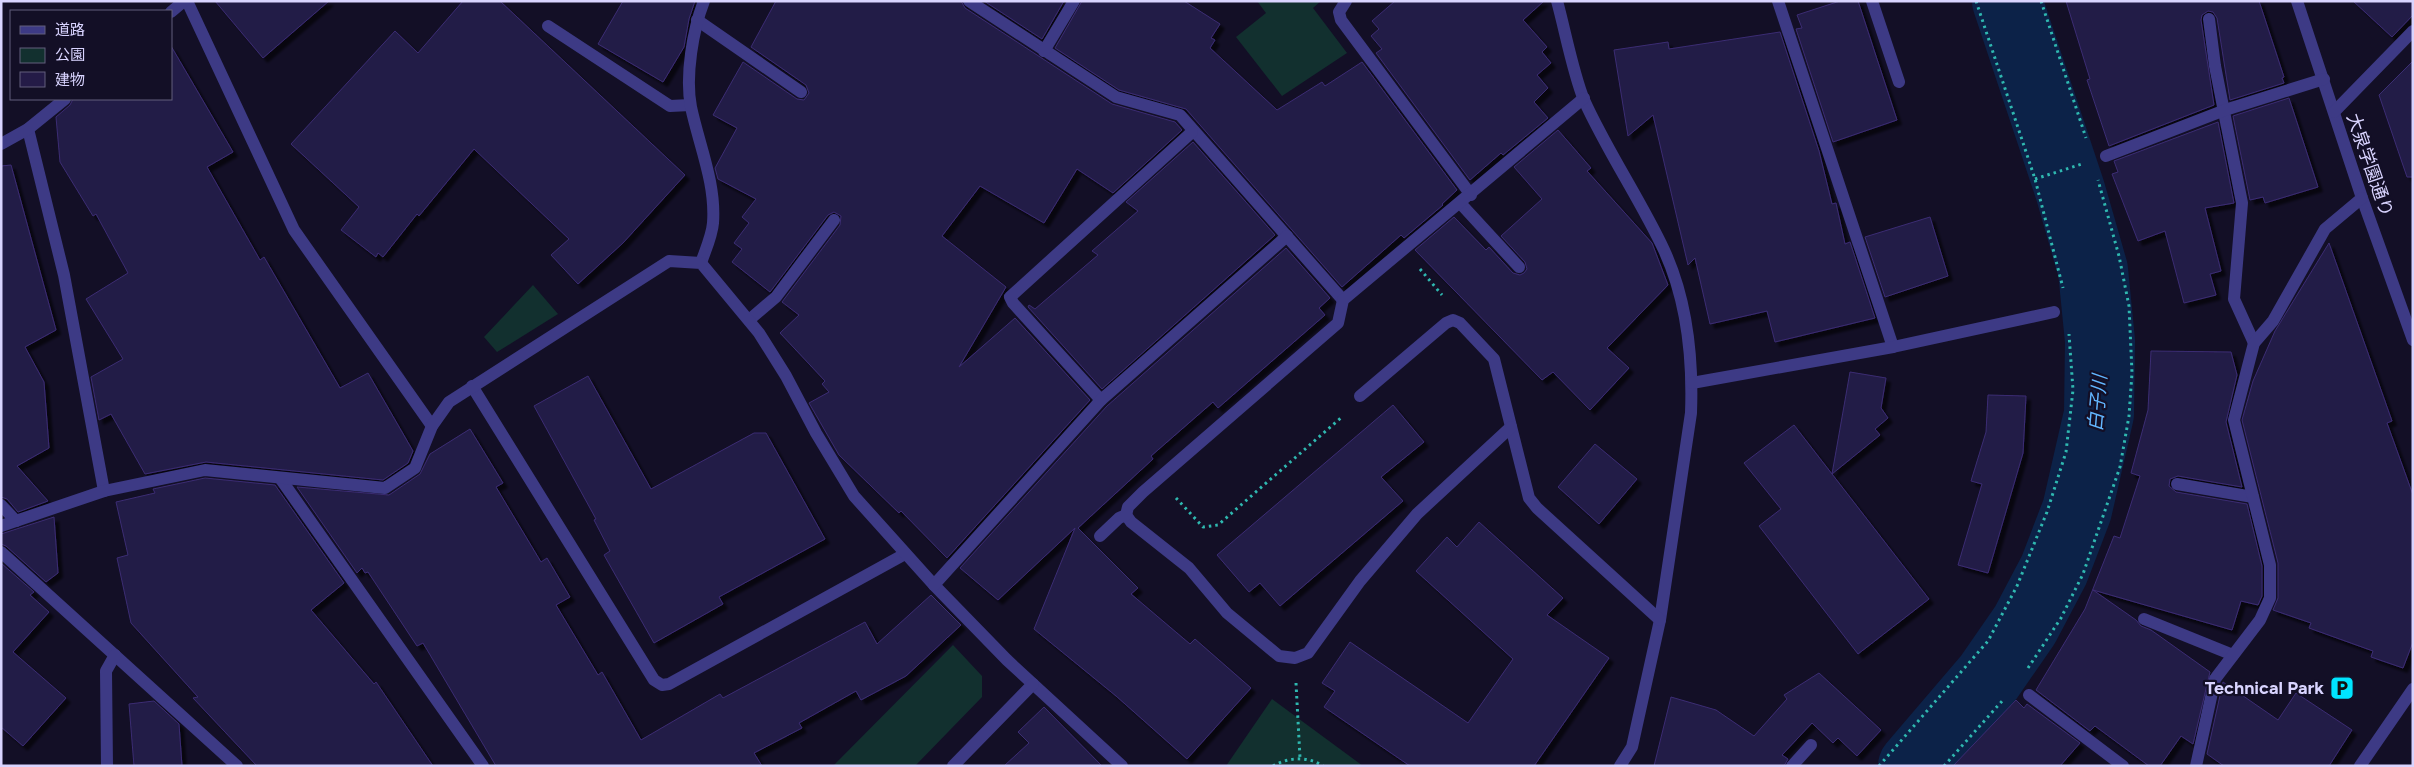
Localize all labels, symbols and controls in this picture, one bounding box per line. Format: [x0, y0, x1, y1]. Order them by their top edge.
legend [10, 10, 172, 100]
text: 道路 [55, 21, 85, 39]
text: 公園 [55, 46, 85, 64]
text: 建物 [55, 71, 85, 89]
street label: 大泉学園通り [2342, 110, 2398, 220]
water label: 白子川 [2084, 372, 2112, 432]
parking icon: Technical Park [2329, 675, 2355, 701]
place label: Technical Park [2205, 677, 2324, 699]

